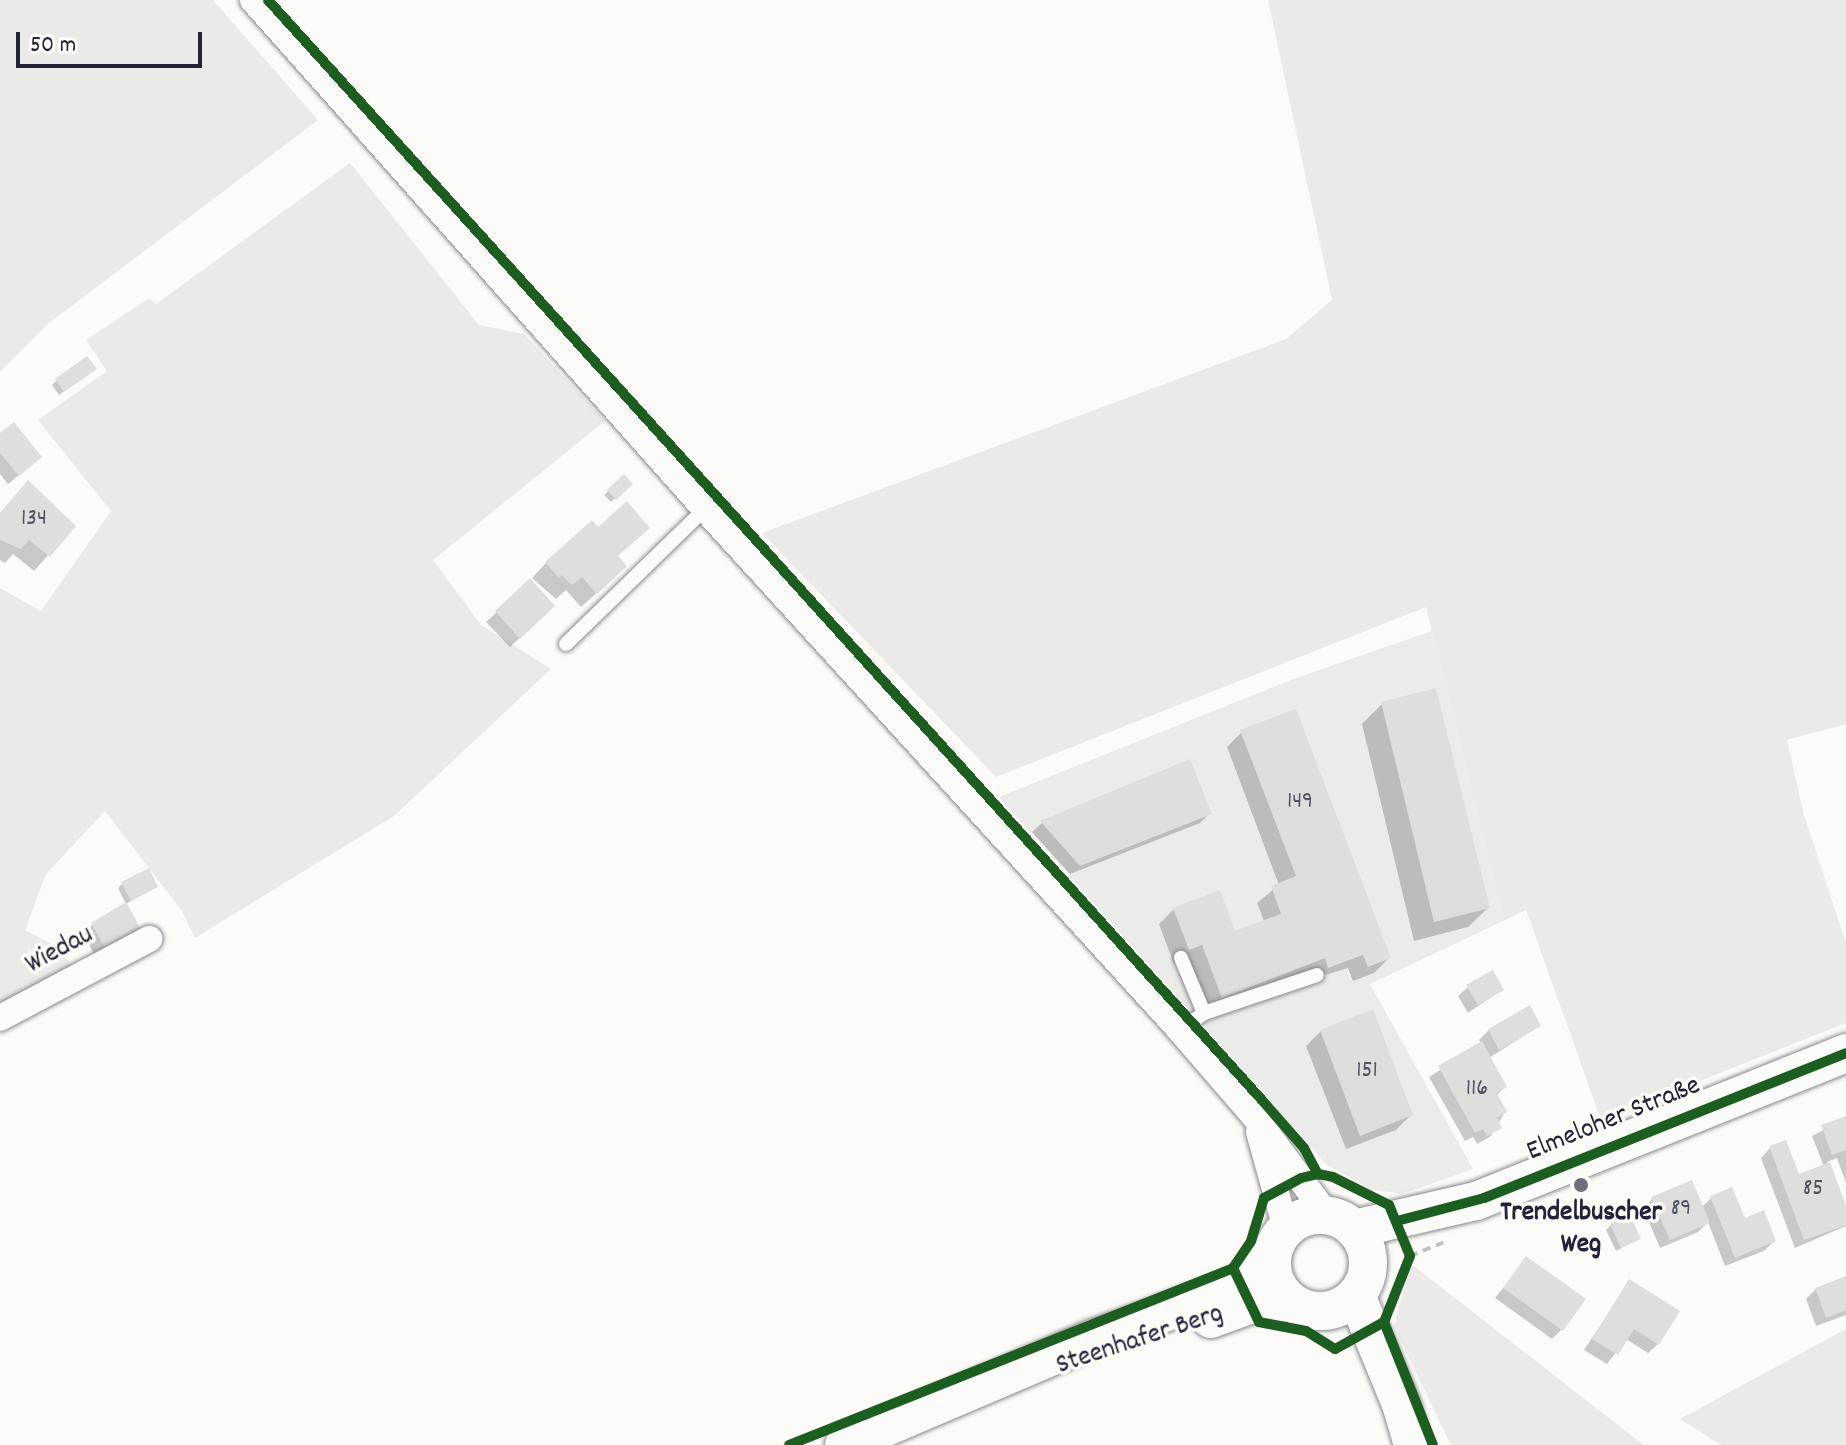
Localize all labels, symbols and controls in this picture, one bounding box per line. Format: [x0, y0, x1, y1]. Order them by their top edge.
scale bar [20, 16, 206, 66]
text: 50 m [30, 29, 76, 63]
house number: 134 [21, 506, 47, 534]
house number: 149 [1287, 789, 1313, 817]
street label: Wiedau [20, 919, 100, 983]
house number: 151 [1356, 1058, 1378, 1086]
street label: Elmeloher Straße [1522, 1070, 1706, 1170]
house number: 116 [1466, 1076, 1488, 1104]
marker: Trendelbuscher Weg [1572, 1176, 1590, 1194]
house number: 85 [1803, 1176, 1823, 1204]
house number: 89 [1671, 1196, 1691, 1224]
place label: Trendelbuscher Weg [1500, 1197, 1662, 1263]
street label: Steenhafer Berg [1052, 1298, 1228, 1384]

